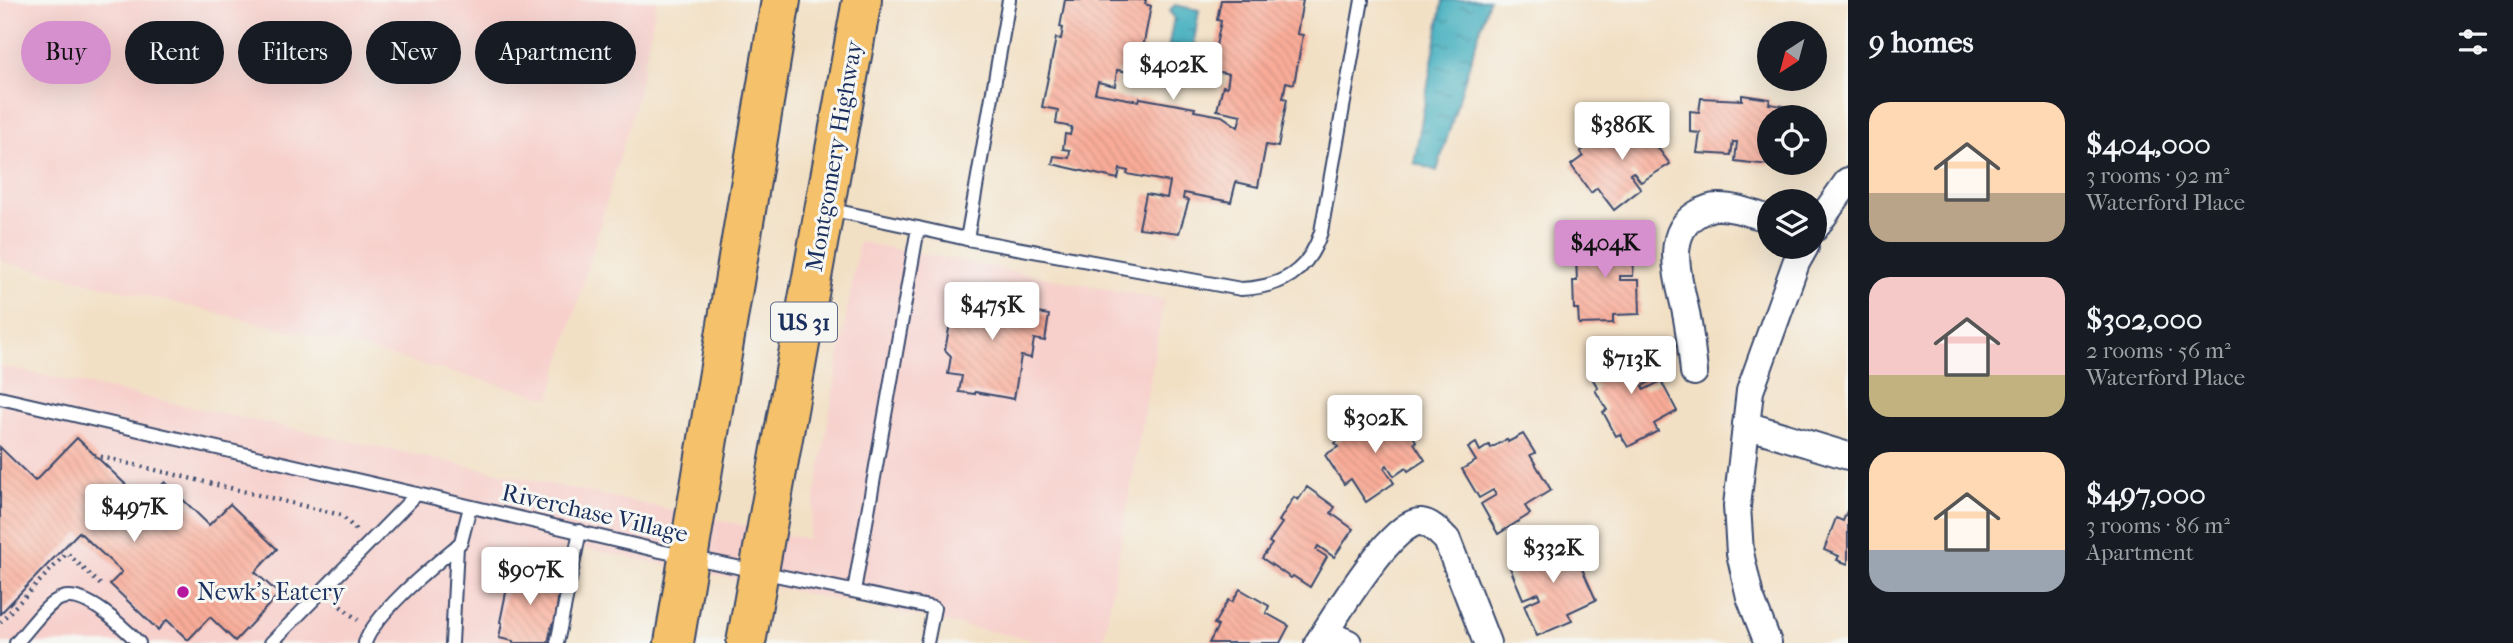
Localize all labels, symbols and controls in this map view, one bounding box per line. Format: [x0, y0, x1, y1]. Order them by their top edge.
chip: Buy [21, 21, 111, 84]
chip: Rent [125, 21, 224, 84]
chip: Filters [238, 21, 352, 84]
chip: New [366, 21, 461, 84]
chip: Apartment [475, 21, 636, 84]
north arrow [1757, 21, 1827, 91]
map controls [1757, 21, 1827, 259]
icon: filters [2454, 23, 2492, 61]
text: 9 homes [1869, 25, 1974, 60]
street label: Montgomery Highway [800, 37, 868, 273]
pin: $402K [1124, 42, 1222, 102]
text: $402K [1139, 51, 1207, 78]
pin: $386K [1573, 102, 1671, 162]
button: locate [1757, 105, 1827, 175]
text: $386K [1591, 111, 1653, 138]
text: $404,000 [2086, 127, 2211, 162]
icon: home [1925, 130, 2009, 214]
text: 3 rooms · 92 m² [2086, 162, 2230, 189]
button: layers [1757, 189, 1827, 259]
text: Waterford Place [2086, 189, 2245, 216]
pin: $404K [1556, 220, 1654, 280]
text: $404K [1571, 229, 1639, 256]
pin: $475K [943, 282, 1041, 342]
text: $475K [960, 291, 1024, 318]
road number: US 31 [771, 302, 837, 342]
text: $302,000 [2086, 302, 2203, 337]
icon: home [1925, 305, 2009, 389]
pin: $713K [1582, 336, 1680, 396]
text: 2 rooms · 56 m² [2086, 337, 2231, 364]
text: $713K [1602, 345, 1660, 372]
text: Waterford Place [2086, 364, 2245, 391]
pin: $302K [1326, 396, 1424, 455]
text: $302K [1343, 404, 1407, 431]
text: $497,000 [2086, 477, 2206, 512]
street label: Riverchase Village [499, 478, 691, 548]
icon: home [1925, 480, 2009, 564]
pin: $497K [85, 484, 183, 544]
text: $497K [101, 493, 167, 520]
text: 3 rooms · 86 m² [2086, 512, 2230, 539]
pin: $332K [1504, 526, 1602, 585]
text: $332K [1523, 534, 1583, 561]
text: Apartment [2086, 539, 2194, 566]
pin: $907K [481, 548, 579, 607]
text: $907K [497, 556, 563, 583]
place label: Newk's Eatery [197, 578, 346, 606]
marker: Newk's Eatery [175, 584, 191, 600]

